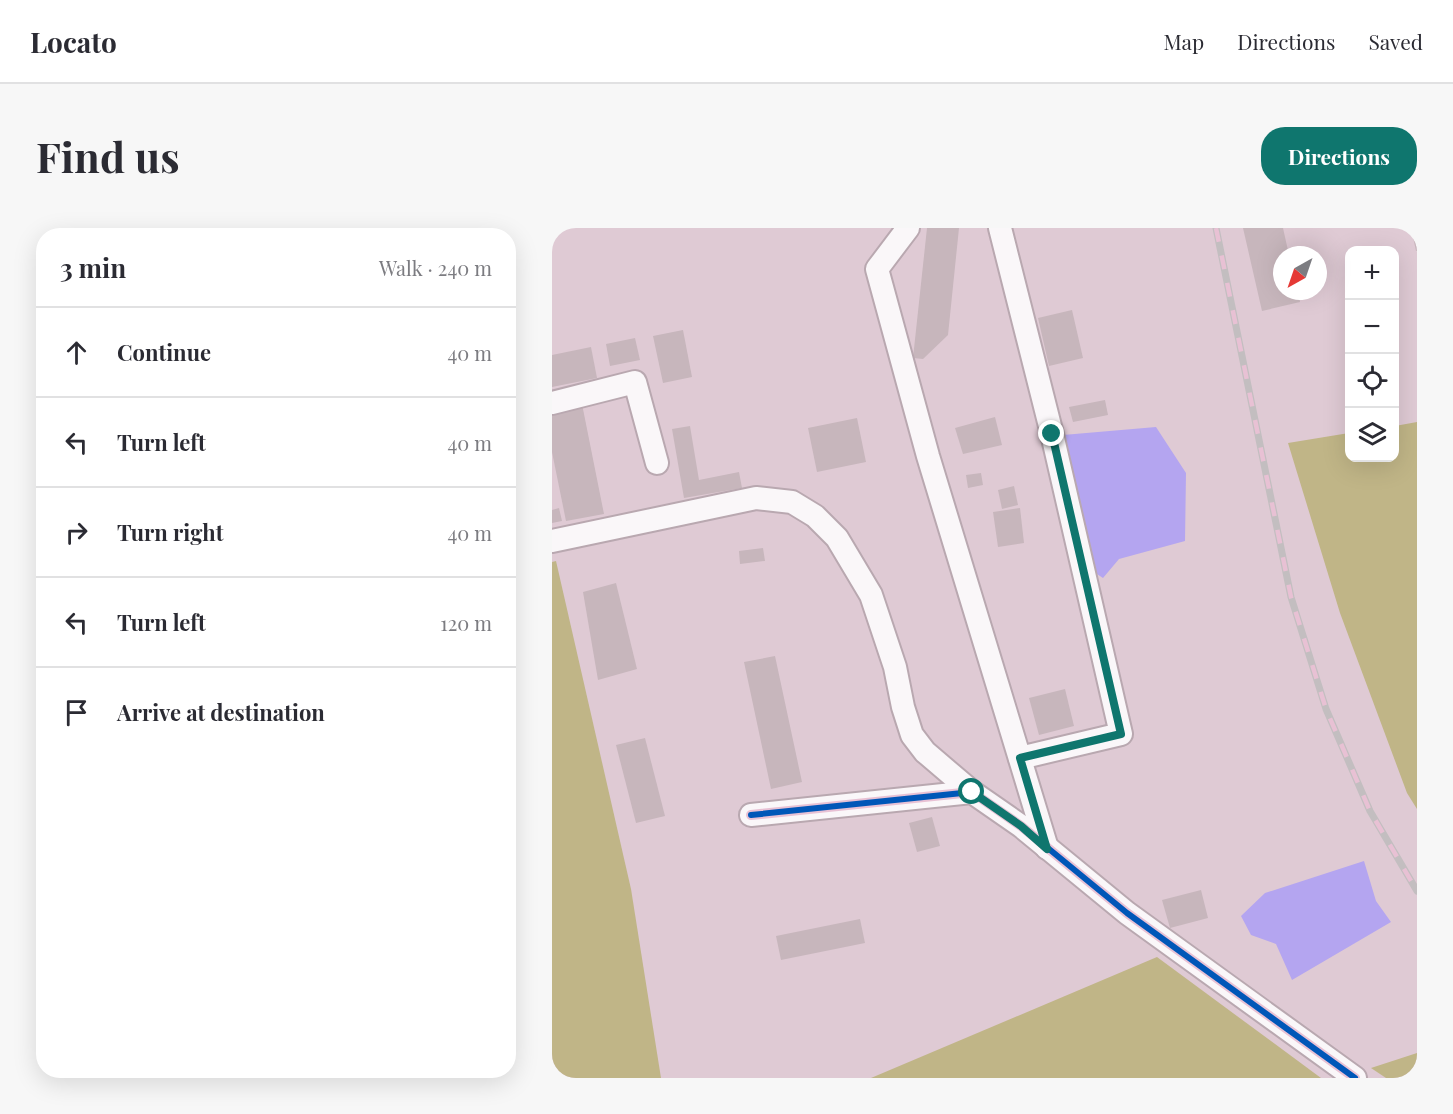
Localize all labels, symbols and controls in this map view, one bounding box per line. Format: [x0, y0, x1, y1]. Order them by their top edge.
text: Locato [30, 23, 117, 60]
text: Map [1163, 27, 1204, 55]
text: Directions [1237, 27, 1335, 55]
text: Saved [1368, 27, 1423, 55]
button: Directions [1261, 127, 1417, 185]
text: Find us [36, 128, 180, 184]
north arrow [1273, 246, 1327, 300]
map controls [1345, 246, 1399, 462]
button: + [1345, 246, 1399, 300]
text: 3 min [60, 250, 126, 285]
text: Walk · 240 m [379, 254, 492, 281]
button: − [1345, 300, 1399, 354]
icon: ahead [60, 336, 93, 369]
text: Continue [117, 337, 211, 367]
text: 40 m [447, 339, 492, 366]
button: locate [1345, 354, 1399, 408]
button: layers [1345, 408, 1399, 462]
route end [1038, 420, 1064, 446]
icon: left [60, 426, 93, 459]
text: Turn left [117, 427, 206, 457]
text: 40 m [447, 429, 492, 456]
icon: right [60, 516, 93, 549]
text: Turn right [117, 517, 223, 547]
text: 40 m [447, 519, 492, 546]
icon: left [60, 606, 93, 639]
text: Turn left [117, 607, 206, 637]
text: 120 m [440, 609, 492, 636]
icon: arrive [60, 696, 93, 729]
text: Arrive at destination [117, 697, 325, 727]
route start [958, 778, 984, 804]

